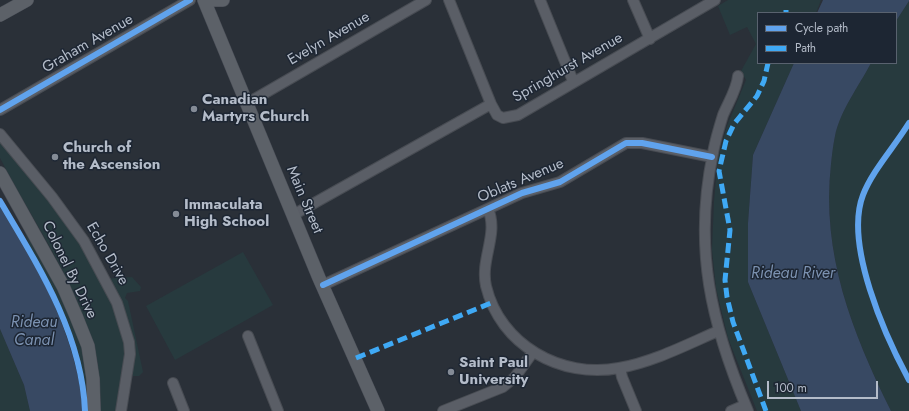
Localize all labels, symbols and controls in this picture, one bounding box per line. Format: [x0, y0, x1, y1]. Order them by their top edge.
street label: Evelyn Avenue [285, 8, 373, 70]
street label: Graham Avenue [39, 11, 137, 77]
legend [757, 12, 897, 64]
text: Cycle path [795, 19, 848, 37]
street label: Springhurst Avenue [510, 29, 626, 107]
text: Path [795, 39, 816, 57]
place label: Canadian Martyrs Church [202, 91, 309, 126]
marker: Canadian Martyrs Church [189, 104, 199, 114]
place label: Church of the Ascension [63, 139, 160, 174]
marker: Church of the Ascension [50, 152, 60, 162]
street label: Oblats Avenue [475, 155, 567, 207]
street label: Main Street [282, 164, 326, 236]
place label: Immaculata High School [184, 196, 269, 231]
marker: Immaculata High School [171, 209, 181, 219]
street label: Colonel By Drive [38, 218, 100, 322]
street label: Echo Drive [82, 219, 132, 289]
water label: Rideau River [751, 264, 835, 284]
water label: Rideau Canal [11, 313, 57, 351]
place label: Saint Paul University [459, 354, 528, 389]
marker: Saint Paul University [446, 367, 456, 377]
scale bar [769, 373, 880, 399]
text: 100 m [774, 379, 807, 397]

